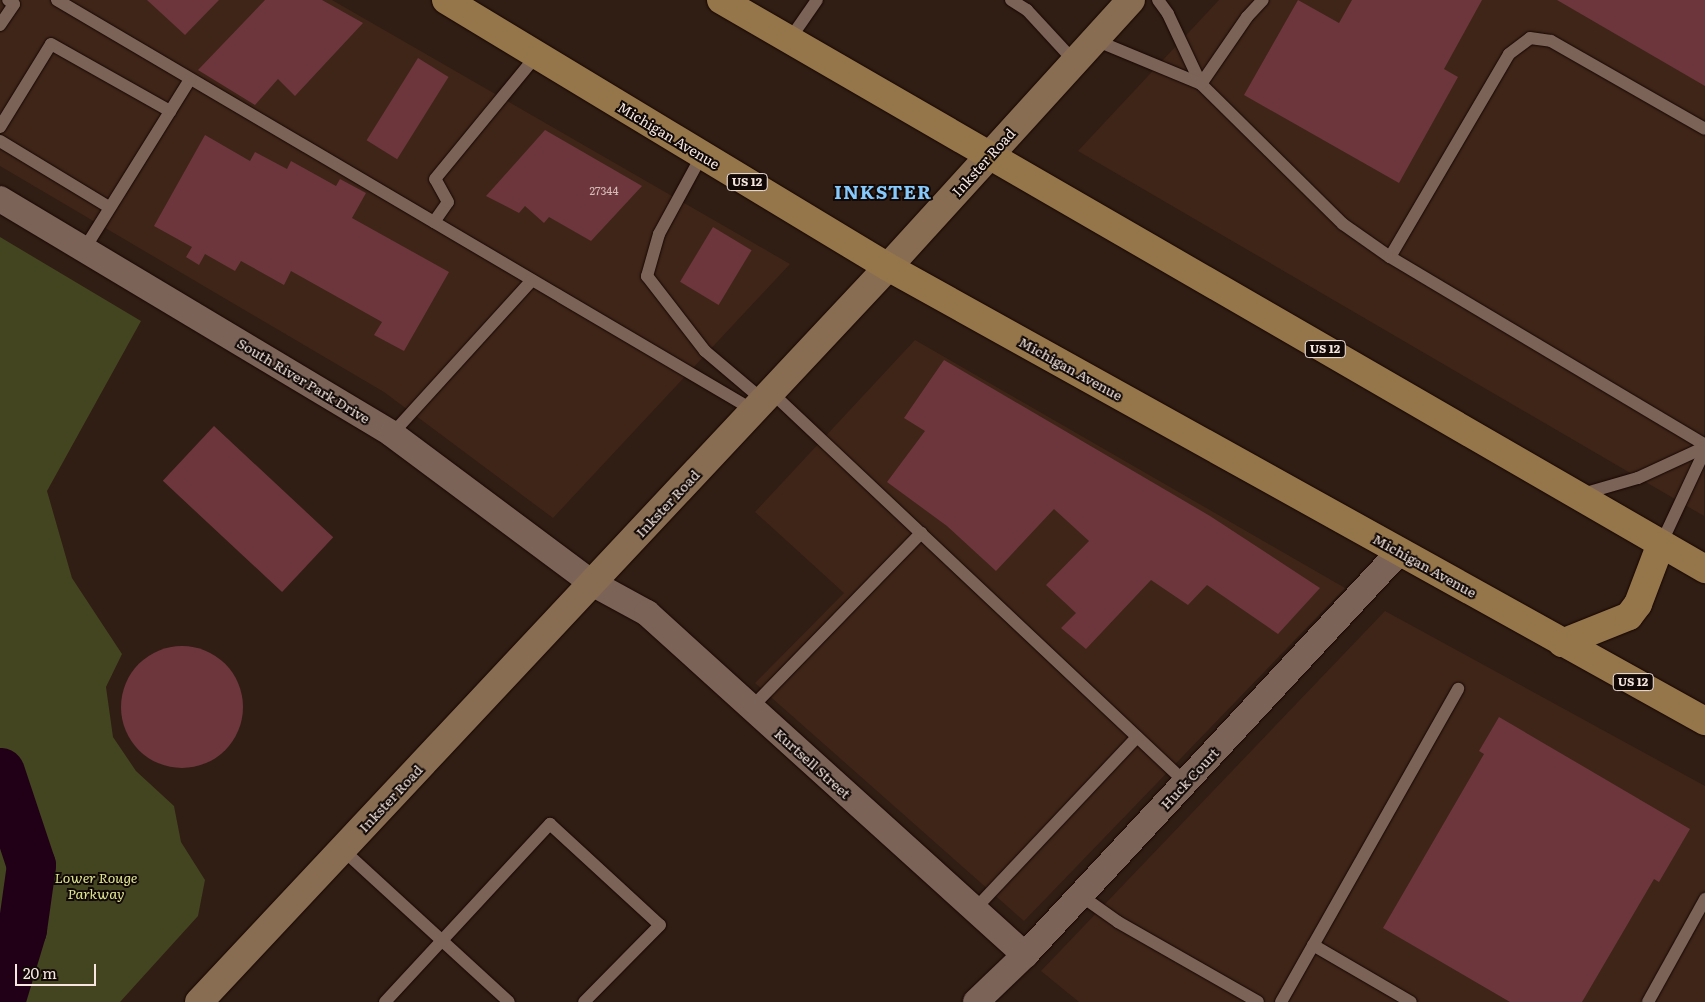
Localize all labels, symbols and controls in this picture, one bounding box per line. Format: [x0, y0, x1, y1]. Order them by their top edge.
street label: Michigan Avenue [615, 98, 723, 172]
street label: Inkster Road [948, 124, 1018, 200]
road number: US 12 [726, 172, 768, 192]
district label: INKSTER [833, 181, 933, 203]
house number: 27344 [590, 183, 618, 197]
street label: Michigan Avenue [1016, 333, 1126, 403]
street label: South River Park Drive [235, 334, 373, 426]
road number: US 12 [1304, 339, 1346, 358]
street label: Inkster Road [632, 466, 702, 540]
street label: Michigan Avenue [1370, 530, 1480, 600]
road number: US 12 [1612, 672, 1654, 692]
street label: Kurtsell Street [772, 725, 854, 801]
street label: Huck Court [1156, 744, 1222, 812]
street label: Inkster Road [355, 761, 425, 835]
park label: Lower Rouge Parkway [54, 869, 138, 902]
scale bar [18, 954, 99, 986]
text: 20 m [23, 961, 57, 984]

